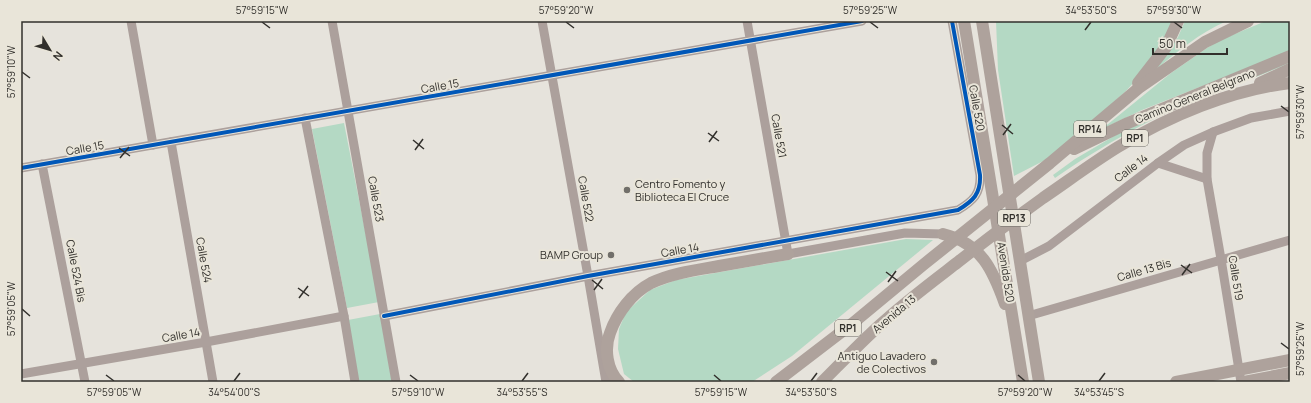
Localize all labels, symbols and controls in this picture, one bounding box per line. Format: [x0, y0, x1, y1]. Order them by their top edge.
text: 57°59'15"W [236, 3, 289, 17]
text: 57°59'20"W [539, 3, 594, 17]
text: 57°59'25"W [843, 3, 898, 17]
text: 34°53'50"S [1065, 3, 1117, 17]
text: 57°59'30"W [1147, 3, 1202, 17]
north arrow [30, 30, 70, 70]
scale bar [1153, 30, 1227, 56]
text: 50 m [1159, 35, 1186, 52]
text: 57°59'10"W [4, 45, 18, 98]
text: N [50, 49, 67, 64]
street label: Camino General Belgrano [1133, 64, 1257, 126]
street label: Calle 15 [420, 75, 460, 96]
street label: Calle 520 [966, 84, 989, 132]
text: 57°59'30"W [1293, 84, 1307, 139]
street label: Calle 521 [768, 113, 791, 159]
road number: RP14 [1074, 121, 1106, 137]
road number: RP1 [1122, 130, 1148, 146]
street label: Calle 15 [65, 137, 105, 158]
street label: Calle 14 [1111, 150, 1151, 185]
street label: Calle 523 [365, 175, 388, 223]
street label: Calle 522 [575, 175, 598, 223]
place label: Centro Fomento y Biblioteca El Cruce [635, 176, 730, 204]
marker: Centro Fomento y Biblioteca El Cruce [622, 185, 632, 195]
road number: RP13 [998, 210, 1030, 226]
street label: Calle 524 [193, 236, 216, 284]
street label: Calle 524 Bis [63, 238, 90, 304]
street label: Calle 14 [660, 239, 700, 260]
street label: Avenida 520 [994, 241, 1019, 303]
place label: BAMP Group [540, 247, 603, 262]
marker: BAMP Group [606, 250, 616, 260]
street label: Calle 519 [1226, 254, 1247, 302]
street label: Calle 13 Bis [1115, 255, 1173, 284]
text: 57°59'05"W [4, 281, 18, 336]
street label: Avenida 13 [869, 291, 919, 336]
road number: RP1 [835, 320, 861, 336]
text: 57°59'25"W [1293, 321, 1307, 376]
street label: Calle 14 [161, 324, 201, 345]
place label: Antiguo Lavadero de Colectivos [838, 348, 926, 376]
marker: Antiguo Lavadero de Colectivos [929, 357, 939, 367]
text: 57°59'05"W [87, 385, 142, 399]
text: 34°54'00"S [208, 385, 260, 399]
text: 57°59'10"W [392, 385, 445, 399]
text: 34°53'55"S [496, 385, 548, 399]
text: 57°59'15"W [695, 385, 748, 399]
text: 34°53'50"S [785, 385, 837, 399]
text: 57°59'20"W [998, 385, 1053, 399]
text: 34°53'45"S [1074, 385, 1124, 399]

